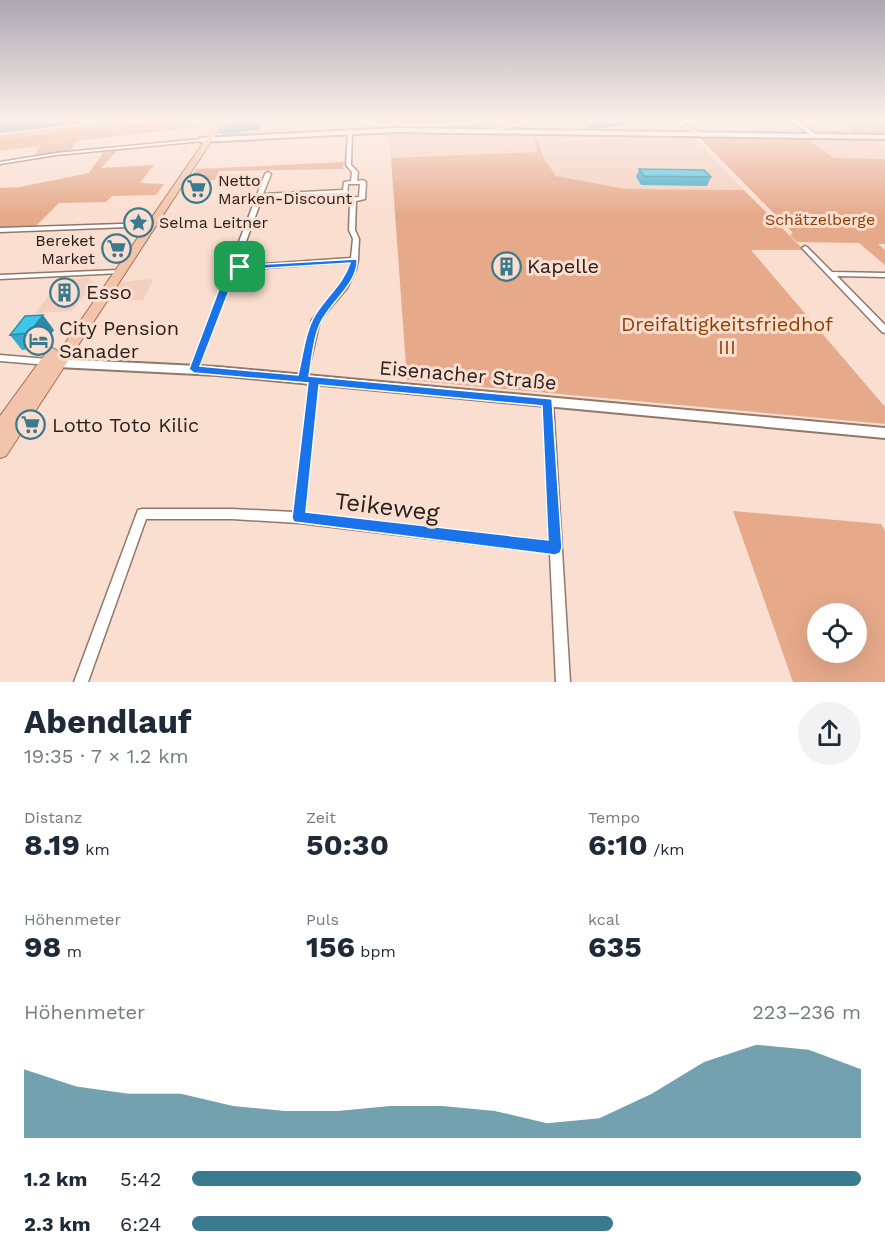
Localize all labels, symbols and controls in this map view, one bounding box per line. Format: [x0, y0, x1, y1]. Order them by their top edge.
place label: Netto Marken-Discount [218, 171, 353, 208]
supermarket icon: Netto Marken-Discount [181, 173, 213, 205]
place icon: Selma Leitner [122, 206, 154, 238]
park label: Schätzelberge [765, 210, 875, 229]
place label: Selma Leitner [159, 213, 268, 232]
place label: Bereket Market [35, 231, 95, 268]
supermarket icon: Bereket Market [100, 233, 132, 265]
pin [214, 241, 265, 292]
icon: arrive [223, 250, 256, 283]
building icon: Kapelle [490, 250, 522, 282]
place label: Kapelle [527, 254, 599, 278]
building icon: Esso [49, 276, 81, 308]
place label: Esso [86, 280, 132, 304]
park label: Dreifaltigkeitsfriedhof III [621, 312, 833, 359]
place label: City Pension Sanader [59, 316, 179, 363]
hotel icon: City Pension Sanader [22, 324, 54, 356]
street label: Eisenacher Straße [378, 355, 558, 395]
supermarket icon: Lotto Toto Kilic [15, 409, 47, 441]
place label: Lotto Toto Kilic [52, 413, 199, 437]
street label: Teikeweg [333, 487, 441, 527]
map controls [807, 603, 867, 663]
button: locate [807, 603, 867, 663]
text: Abendlauf [24, 702, 192, 741]
button: share [798, 702, 861, 765]
text: 19:35 · 7 × 1.2 km [24, 744, 189, 768]
text: Distanz [24, 808, 82, 827]
text: Zeit [306, 808, 336, 827]
text: Tempo [588, 808, 640, 827]
text: 8.19 [24, 827, 80, 862]
text: 50:30 [306, 827, 389, 862]
text: 6:10 [588, 827, 648, 862]
text: km [80, 840, 110, 859]
text: /km [648, 840, 685, 859]
text: Höhenmeter [24, 910, 121, 929]
text: Puls [306, 910, 339, 929]
text: kcal [588, 910, 620, 929]
text: 98 [24, 929, 61, 964]
text: 156 [306, 929, 355, 964]
text: 635 [588, 929, 642, 964]
text: m [61, 942, 82, 961]
text: bpm [355, 942, 396, 961]
text: Höhenmeter [24, 1000, 145, 1024]
text: 223–236 m [752, 1000, 861, 1024]
text: 1.2 km [24, 1167, 87, 1191]
text: 5:42 [120, 1167, 161, 1191]
text: 2.3 km [24, 1212, 91, 1236]
text: 6:24 [120, 1212, 161, 1236]

